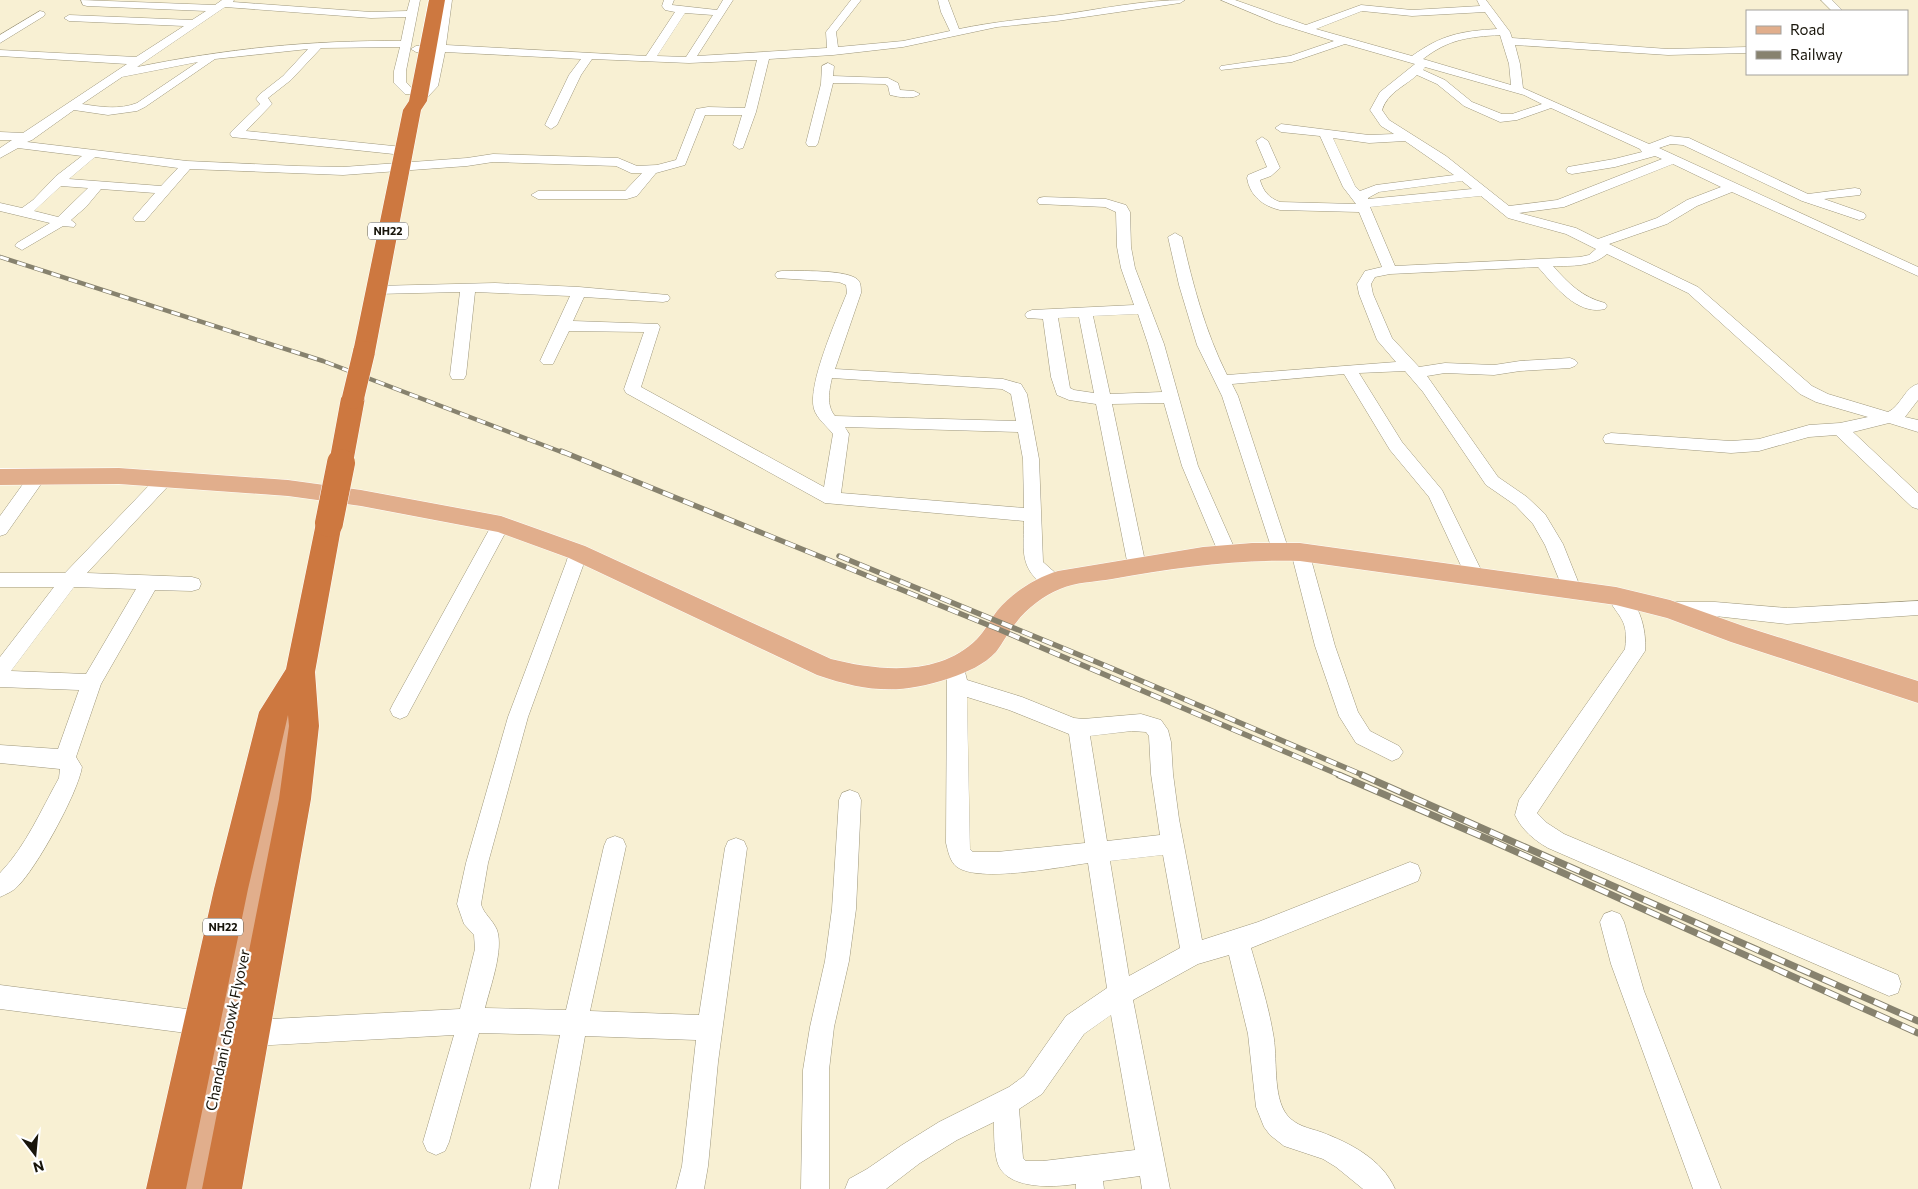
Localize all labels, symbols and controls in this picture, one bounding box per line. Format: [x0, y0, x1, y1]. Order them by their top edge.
legend [1746, 10, 1908, 75]
text: Road [1790, 20, 1825, 38]
text: Railway [1790, 45, 1843, 63]
road number: NH22 [368, 222, 408, 240]
road number: NH22 [203, 919, 243, 936]
street label: Chandani chowk Flyover [201, 947, 253, 1112]
north arrow [10, 1129, 60, 1179]
text: N [31, 1157, 46, 1177]

